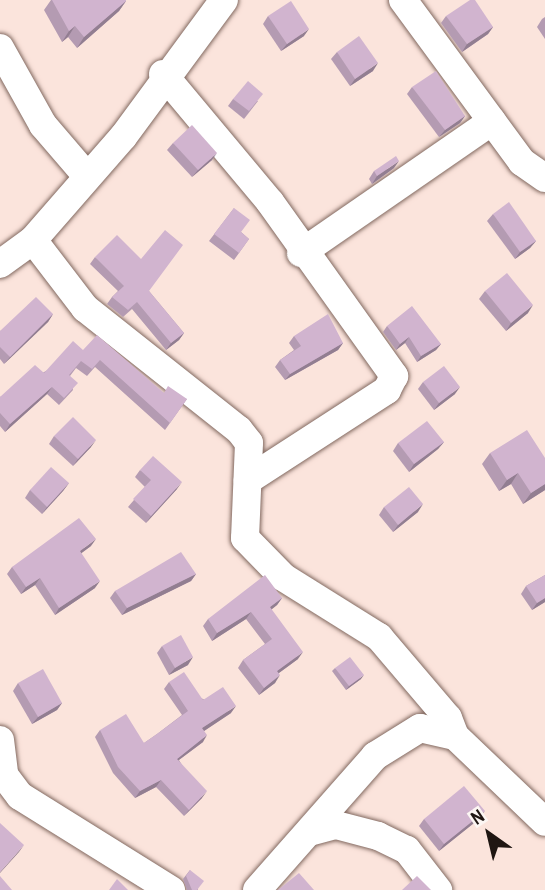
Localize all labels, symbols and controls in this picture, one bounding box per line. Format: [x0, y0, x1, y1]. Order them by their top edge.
north arrow [454, 799, 524, 869]
text: N [465, 803, 489, 831]

